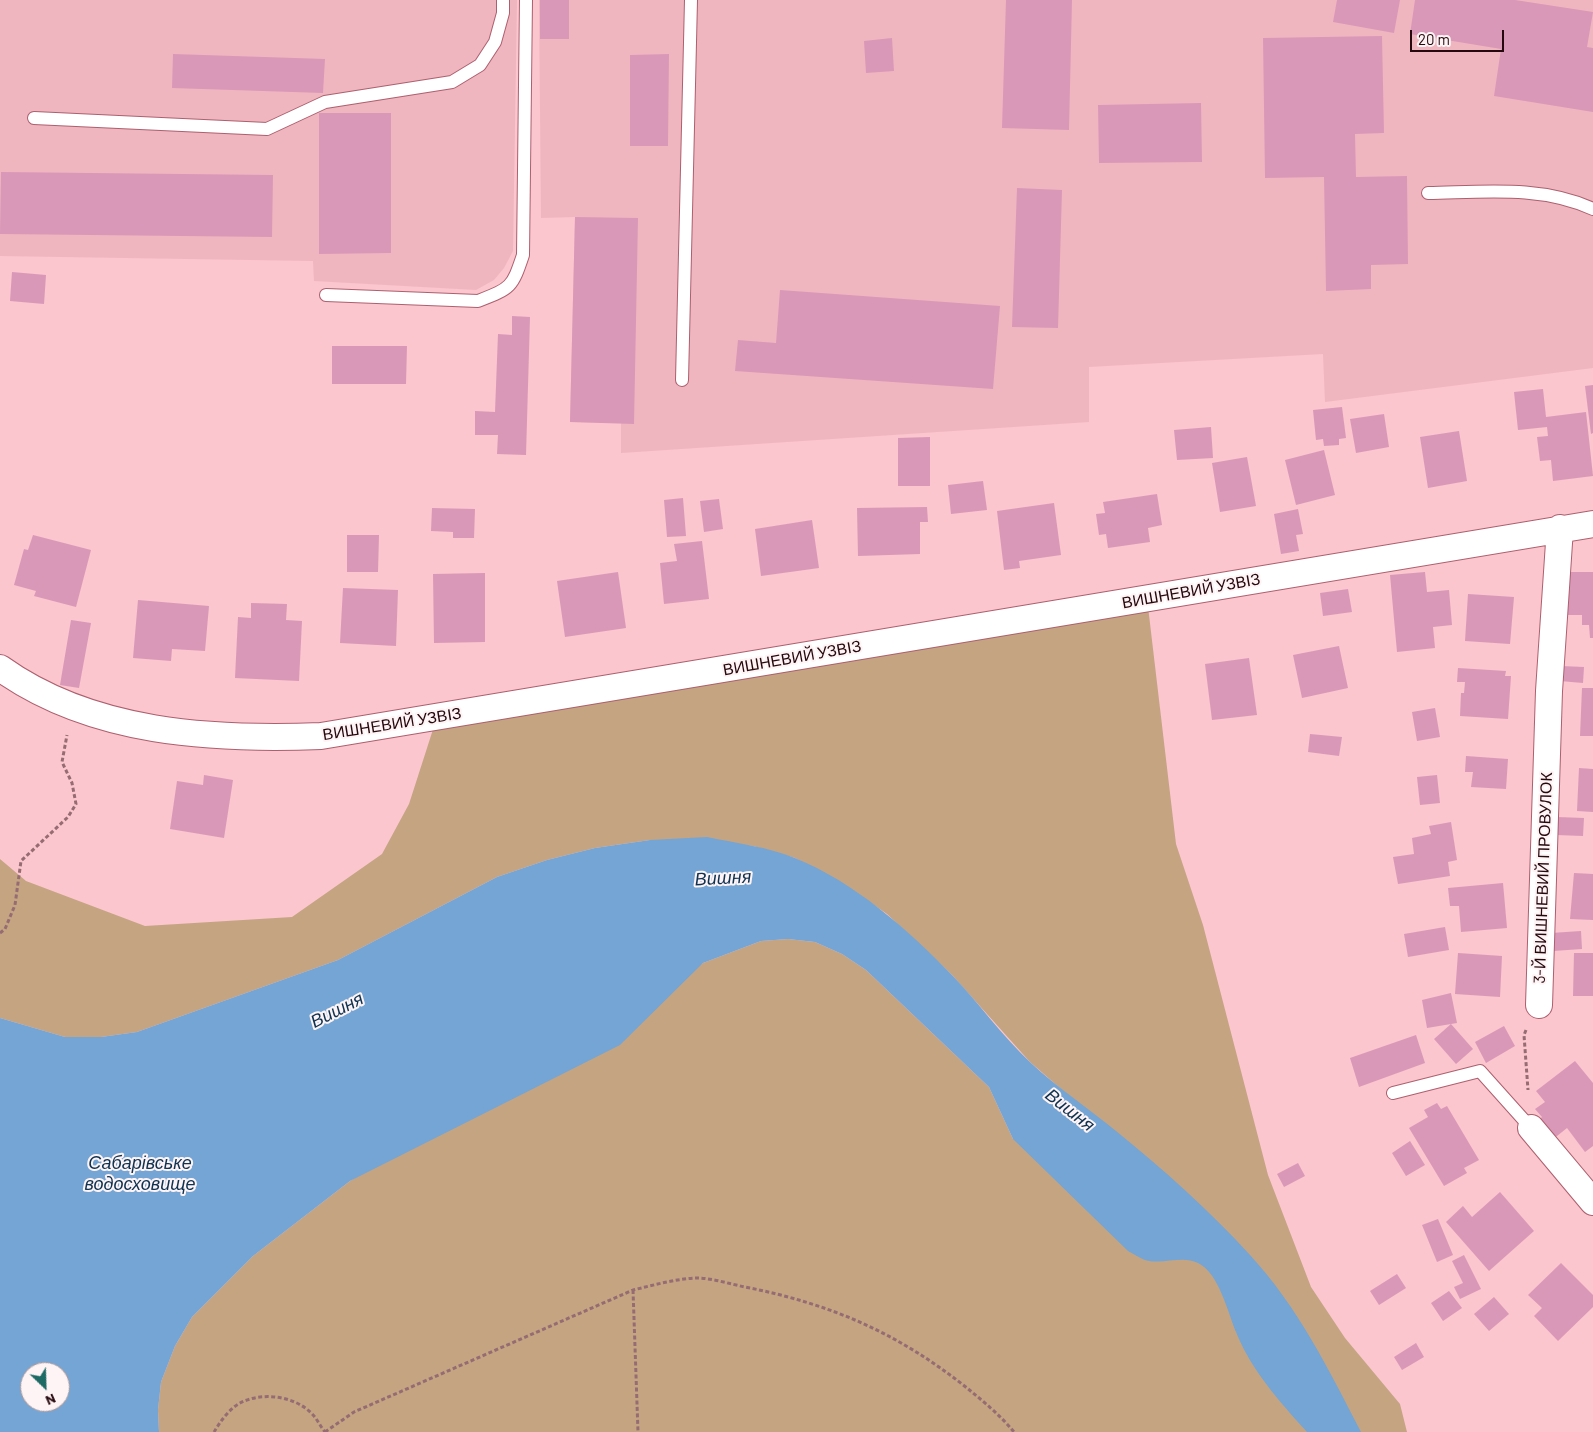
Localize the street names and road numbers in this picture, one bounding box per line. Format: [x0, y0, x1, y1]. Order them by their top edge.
street label: ВИШНЕВИЙ УЗВІЗ [1120, 569, 1262, 613]
street label: ВИШНЕВИЙ УЗВІЗ [721, 636, 863, 680]
street label: ВИШНЕВИЙ УЗВІЗ [321, 704, 463, 744]
street label: 3-Й ВИШНЕВИЙ ПРОВУЛОК [1530, 772, 1556, 984]

